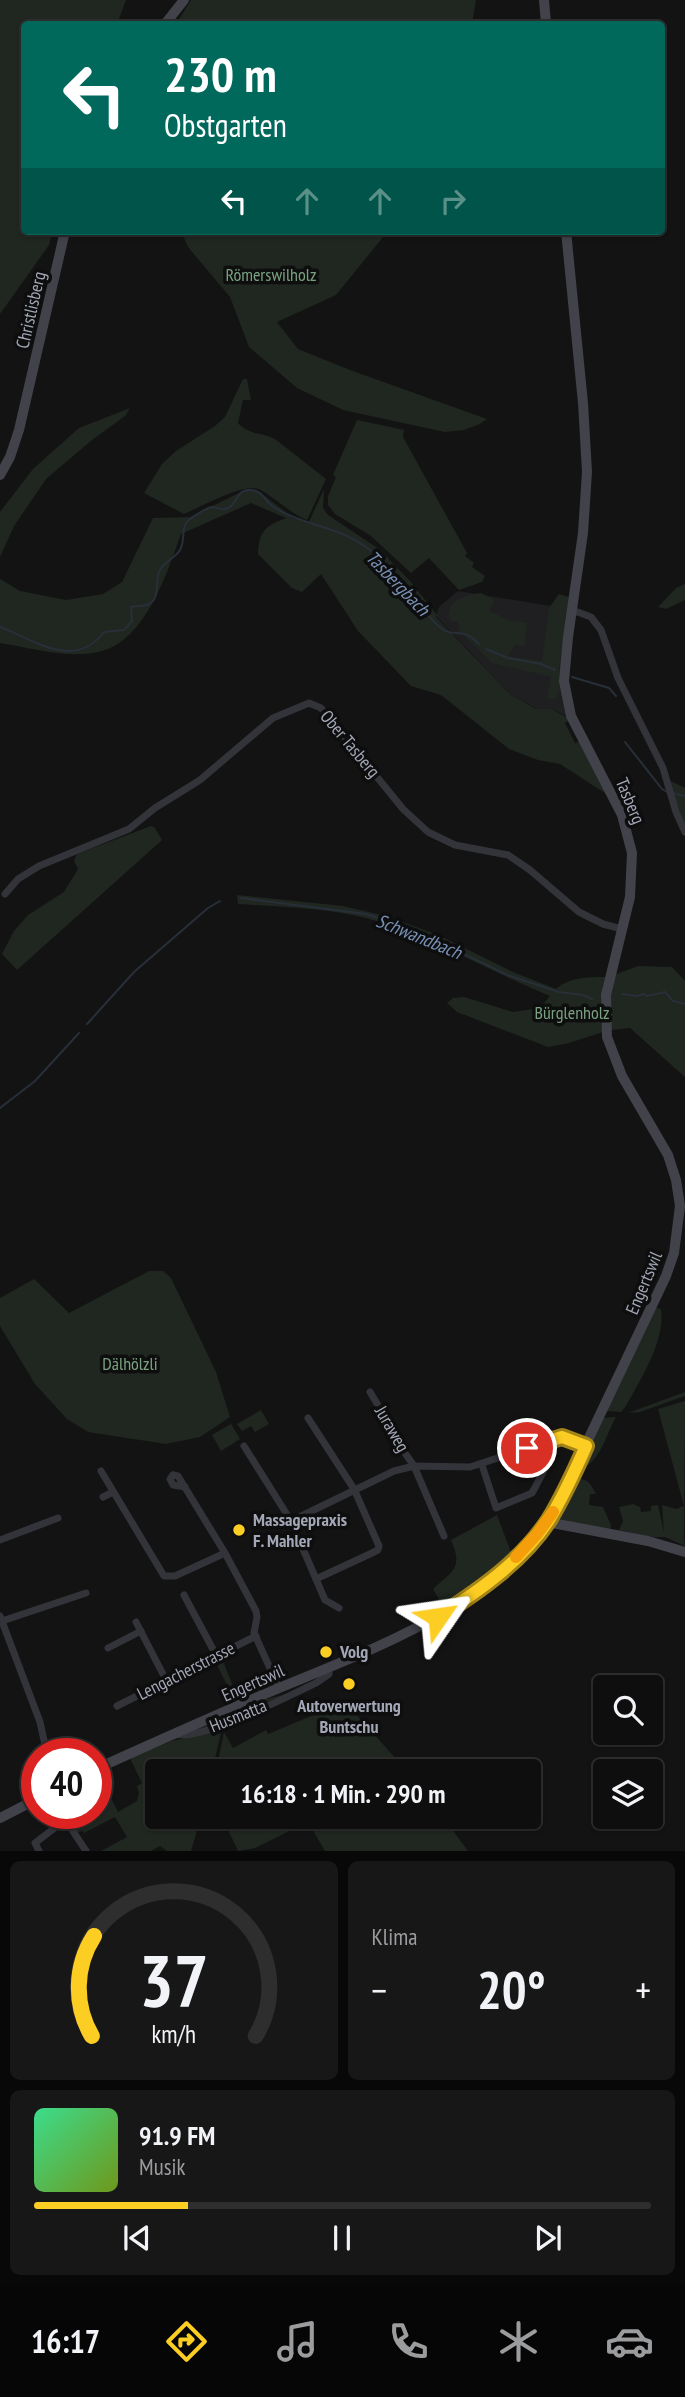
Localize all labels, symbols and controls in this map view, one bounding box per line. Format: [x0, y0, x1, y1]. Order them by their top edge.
text: 230 m [164, 42, 277, 106]
icon: left [49, 49, 140, 140]
text: Obstgarten [164, 104, 287, 146]
icon: left [215, 182, 253, 220]
icon: ahead [288, 182, 326, 220]
icon: ahead [361, 182, 399, 220]
icon: right [434, 182, 472, 220]
park label: Römerswilholz [226, 263, 316, 286]
street label: Christlisberg [11, 269, 51, 351]
water label: Tasbergbach [361, 545, 436, 622]
street label: Ober Tasberg [315, 705, 385, 782]
street label: Tasberg [611, 774, 650, 827]
water label: Schwandbach [373, 908, 467, 965]
park label: Bürglenholz [535, 1001, 609, 1024]
street label: Engertswil [620, 1247, 667, 1318]
park label: Dälhölzli [102, 1352, 158, 1375]
street label: Juraweg [370, 1401, 415, 1456]
pin [497, 1418, 557, 1478]
icon: arrive [508, 1429, 546, 1467]
place label: Massagepraxis F. Mahler [253, 1508, 347, 1552]
marker: Massagepraxis F. Mahler [231, 1522, 247, 1538]
position arrow [401, 1580, 475, 1654]
street label: Lengacherstrasse [133, 1636, 238, 1705]
place label: Volg [339, 1640, 368, 1663]
marker: Volg [318, 1644, 334, 1660]
street label: Engertswil [218, 1658, 288, 1706]
map controls [593, 1675, 663, 1829]
button: search [593, 1675, 663, 1745]
marker: Autoverwertung Buntschu [341, 1676, 357, 1692]
street label: Husmatta [206, 1694, 270, 1737]
place label: Autoverwertung Buntschu [296, 1694, 401, 1738]
speed limit sign: 40 [21, 1738, 112, 1829]
button: layers [593, 1759, 663, 1829]
text: 16:18 · 1 Min. · 290 m [241, 1777, 445, 1810]
text: Klima [372, 1922, 417, 1951]
text: 37 [139, 1933, 209, 2027]
text: 20° [477, 1956, 546, 2023]
text: − [372, 1965, 387, 2014]
text: + [635, 1965, 651, 2014]
text: km/h [152, 2018, 196, 2050]
text: 91.9 FM [139, 2119, 215, 2152]
text: Musik [139, 2152, 185, 2181]
icon: previous [118, 2219, 156, 2257]
icon: pause [323, 2219, 361, 2257]
icon: next [529, 2219, 567, 2257]
icon: directions [162, 2317, 211, 2366]
icon: music [273, 2317, 322, 2366]
icon: phone [384, 2317, 433, 2366]
icon: climate [494, 2317, 543, 2366]
icon: car [605, 2317, 654, 2366]
text: 16:17 [31, 2320, 100, 2362]

